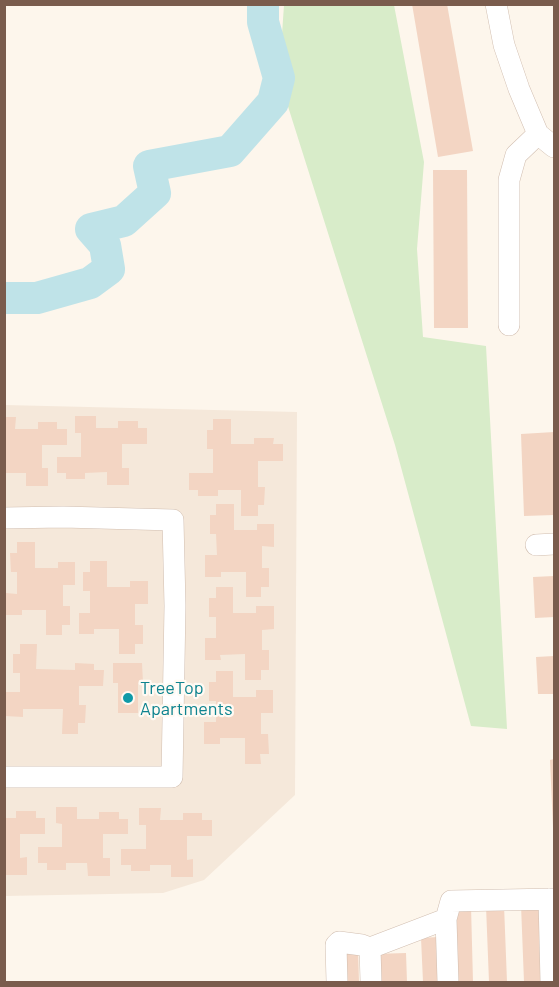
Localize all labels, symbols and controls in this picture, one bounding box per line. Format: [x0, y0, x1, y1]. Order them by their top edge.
place label: TreeTop Apartments [140, 677, 233, 720]
marker: TreeTop Apartments [121, 691, 135, 705]

